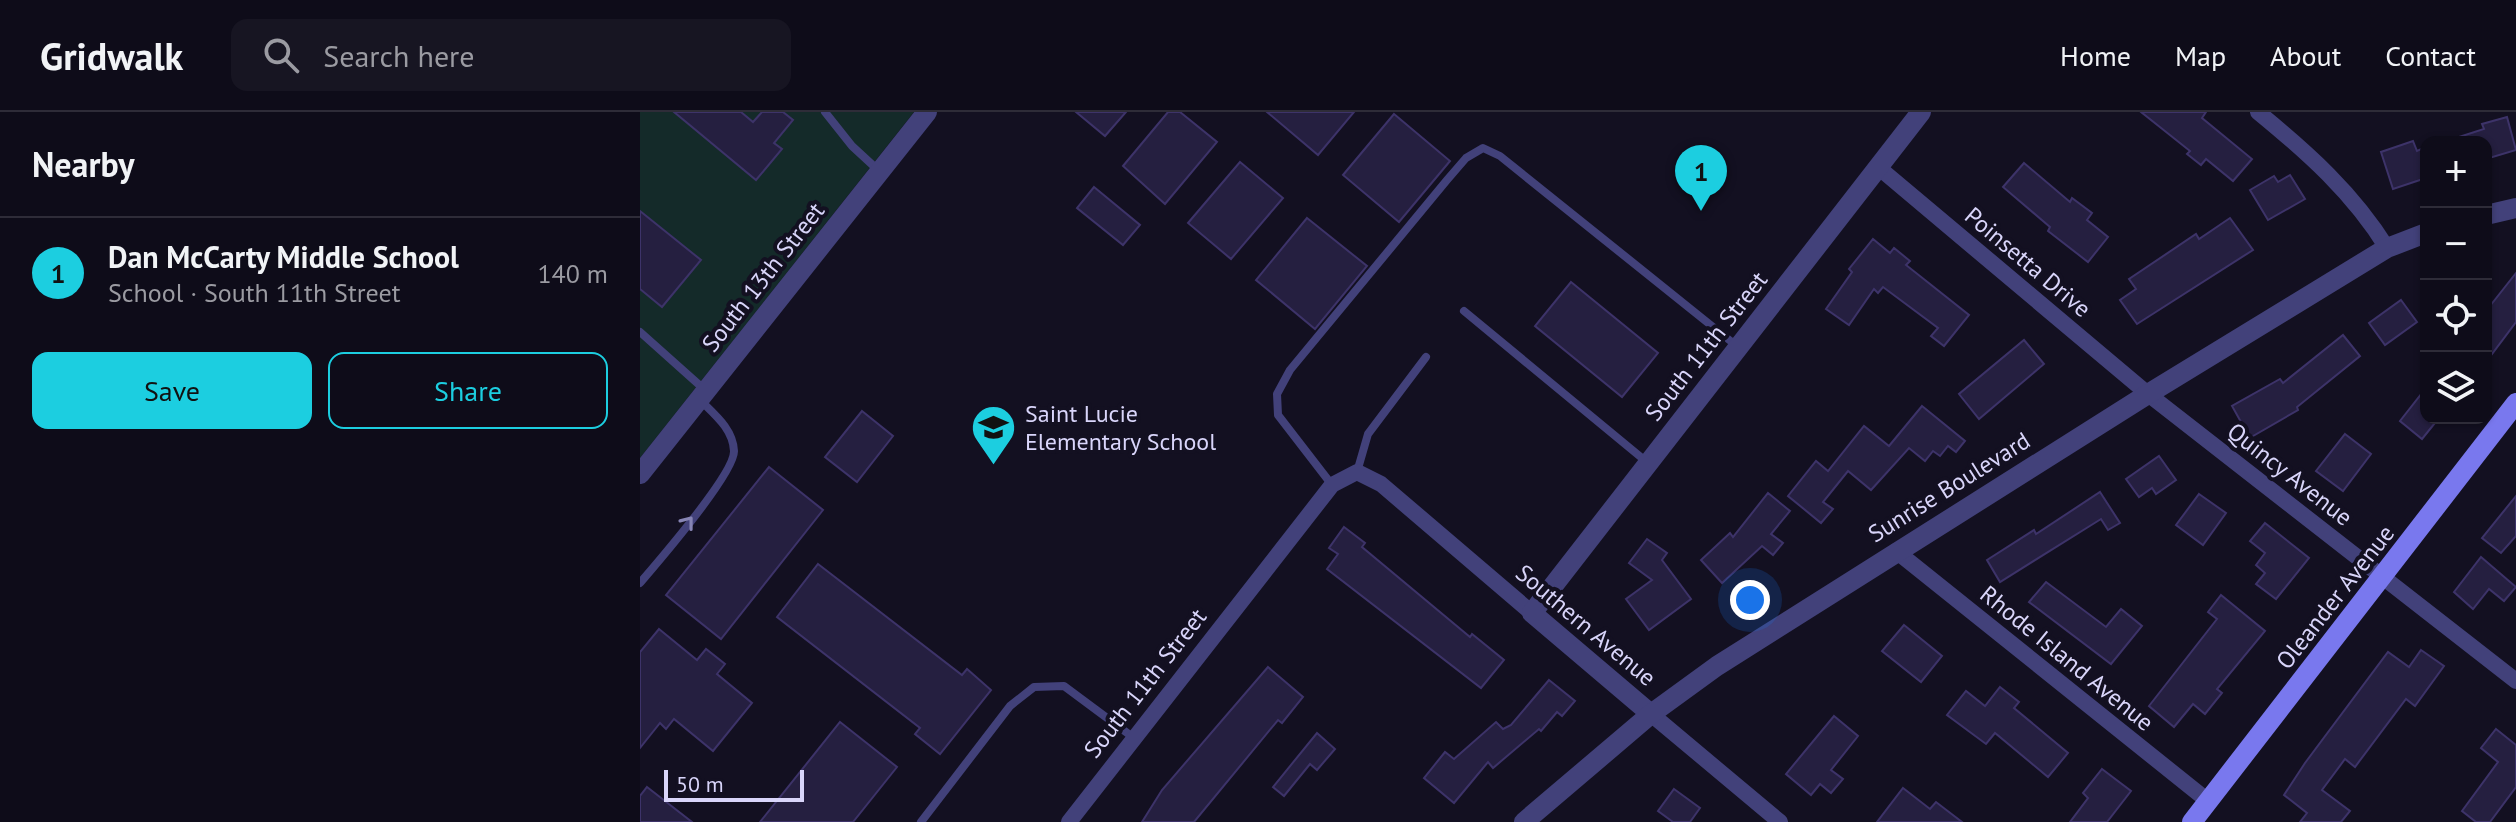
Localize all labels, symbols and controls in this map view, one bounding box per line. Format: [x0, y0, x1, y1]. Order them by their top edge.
search box [231, 19, 791, 91]
text: Gridwalk [40, 31, 183, 80]
icon: search [259, 33, 303, 77]
text: Search here [323, 36, 475, 75]
text: Home [2060, 37, 2131, 74]
text: Map [2175, 37, 2226, 74]
text: About [2270, 37, 2341, 74]
text: Contact [2385, 37, 2476, 74]
map controls [2420, 136, 2492, 424]
button: + [2420, 136, 2492, 208]
text: Nearby [32, 142, 134, 186]
pin: 1 [1675, 145, 1727, 211]
street label: South 13th Street [695, 196, 831, 358]
street label: Poinsetta Drive [1958, 200, 2098, 324]
button: − [2420, 208, 2492, 280]
text: Dan McCarty Middle School [108, 237, 459, 276]
text: 1 [51, 257, 65, 290]
text: 140 m [537, 257, 608, 290]
street label: South 11th Street [1638, 265, 1774, 427]
text: School · South 11th Street [108, 276, 401, 309]
button: locate [2420, 280, 2492, 352]
button: Save [32, 352, 312, 429]
button: Share [328, 352, 608, 429]
button: layers [2420, 352, 2492, 424]
place label: Saint Lucie Elementary School [1025, 398, 1216, 457]
school or university icon: Saint Lucie Elementary School [970, 403, 1018, 466]
street label: Quincy Avenue [2221, 415, 2359, 533]
street label: Sunrise Boulevard [1862, 425, 2036, 549]
one-way arrow [679, 516, 693, 531]
street label: Oleander Avenue [2269, 519, 2401, 675]
street label: Southern Avenue [1509, 557, 1663, 693]
street label: Rhode Island Avenue [1974, 578, 2160, 738]
your location [1730, 580, 1770, 620]
street label: South 11th Street [1077, 602, 1213, 764]
scale bar [664, 766, 804, 802]
text: 50 m [676, 770, 724, 798]

